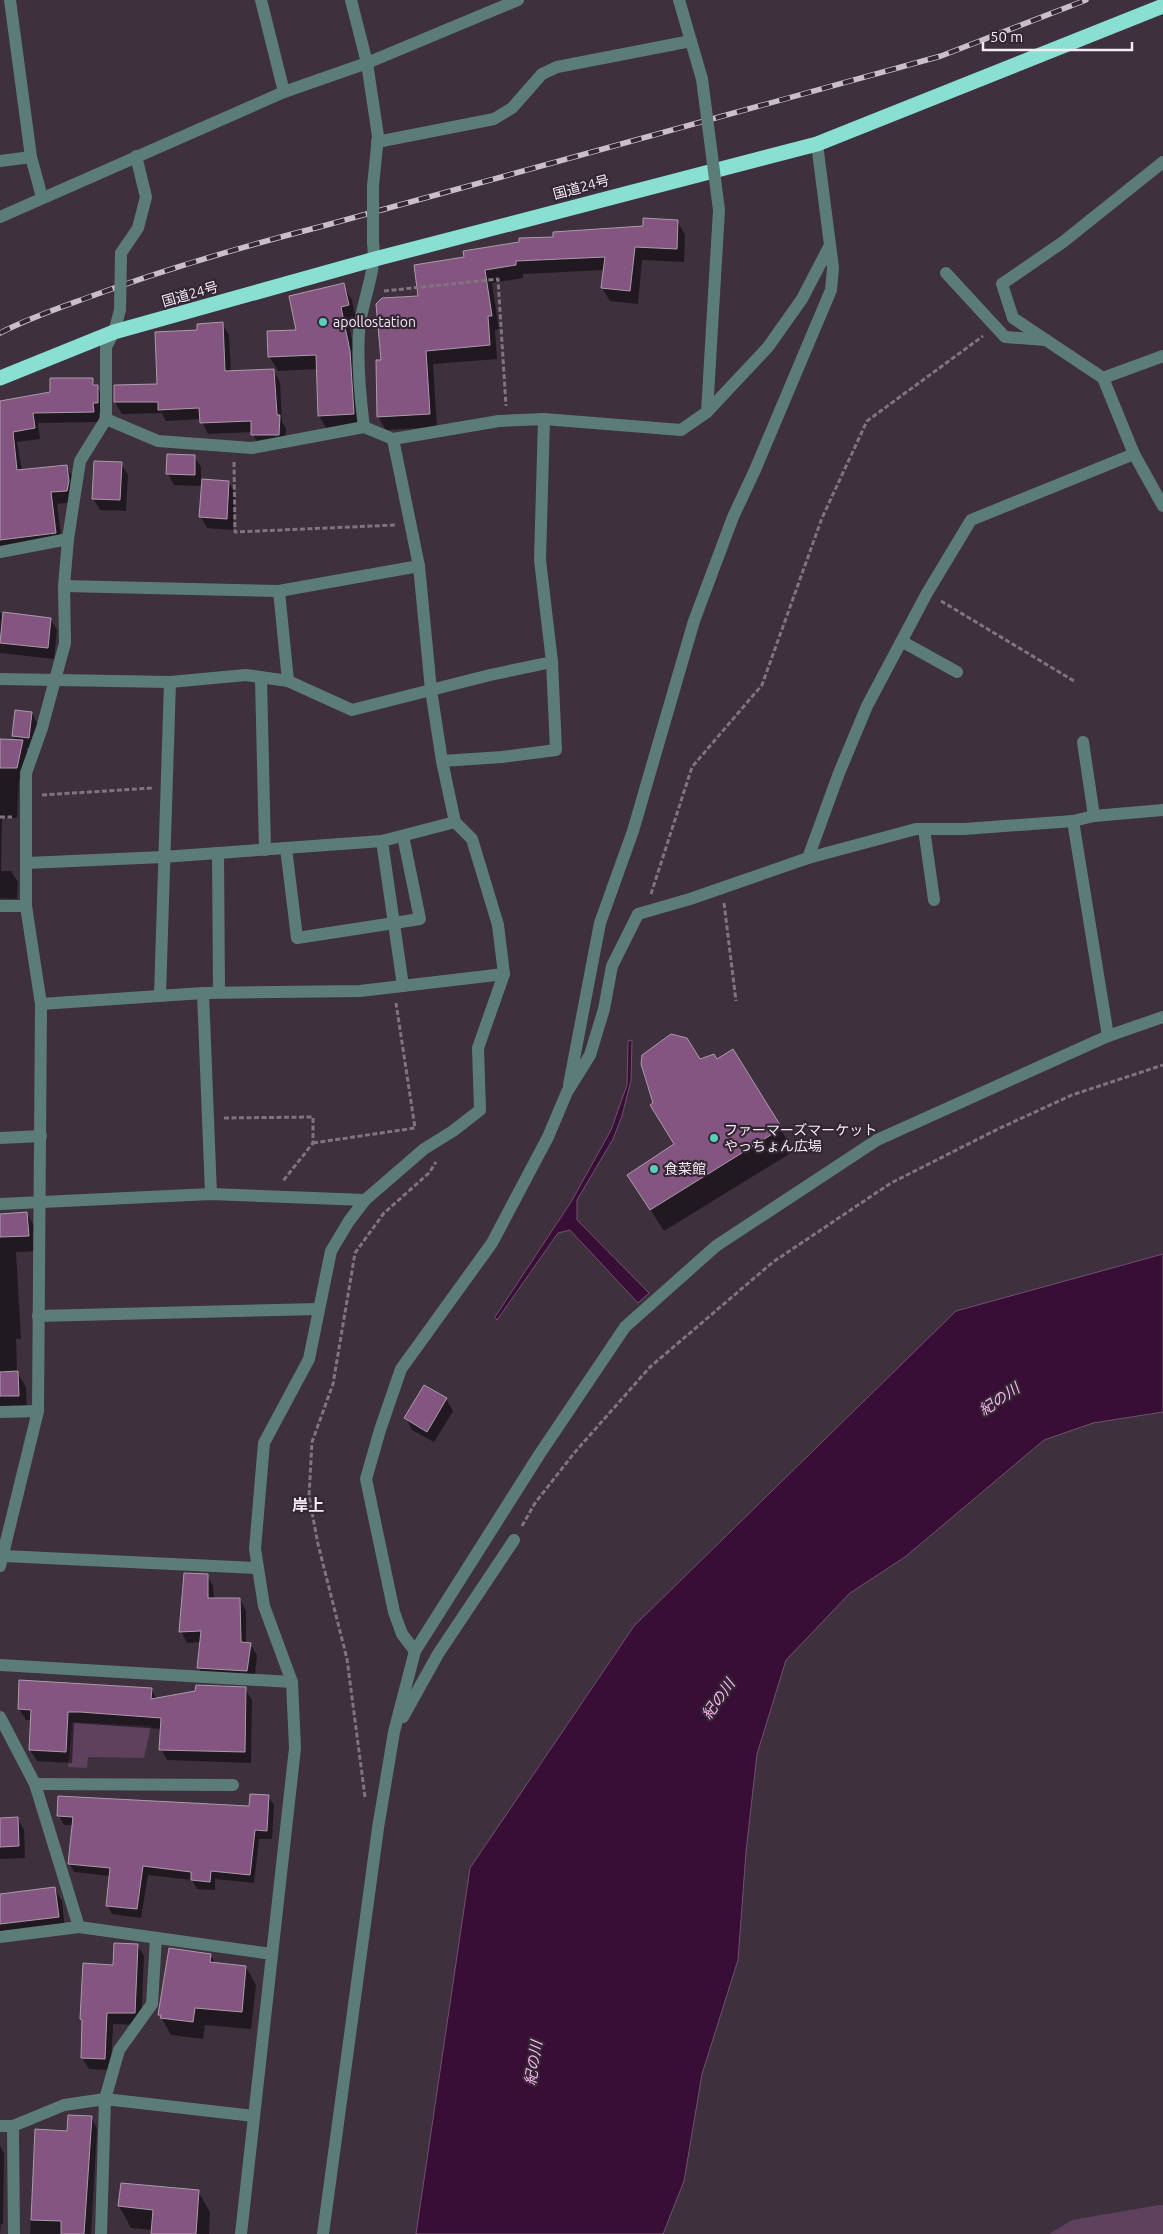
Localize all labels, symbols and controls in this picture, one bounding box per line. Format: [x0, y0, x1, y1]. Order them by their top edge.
scale bar [983, 20, 1132, 52]
text: 50 m [990, 28, 1023, 45]
street label: 国道24号 [551, 172, 611, 202]
street label: 国道24号 [160, 278, 220, 310]
place label: apollostation [333, 314, 416, 330]
marker: apollostation [317, 316, 329, 328]
place label: ファーマーズマーケット やっちょん広場 [724, 1122, 877, 1154]
marker: ファーマーズマーケット やっちょん広場 [708, 1132, 720, 1144]
place label: 食菜館 [664, 1161, 706, 1177]
marker: 食菜館 [648, 1163, 660, 1175]
water label: 紀の川 [976, 1378, 1024, 1419]
district label: 岸上 [292, 1496, 324, 1514]
water label: 紀の川 [698, 1674, 739, 1722]
water label: 紀の川 [521, 2037, 545, 2087]

